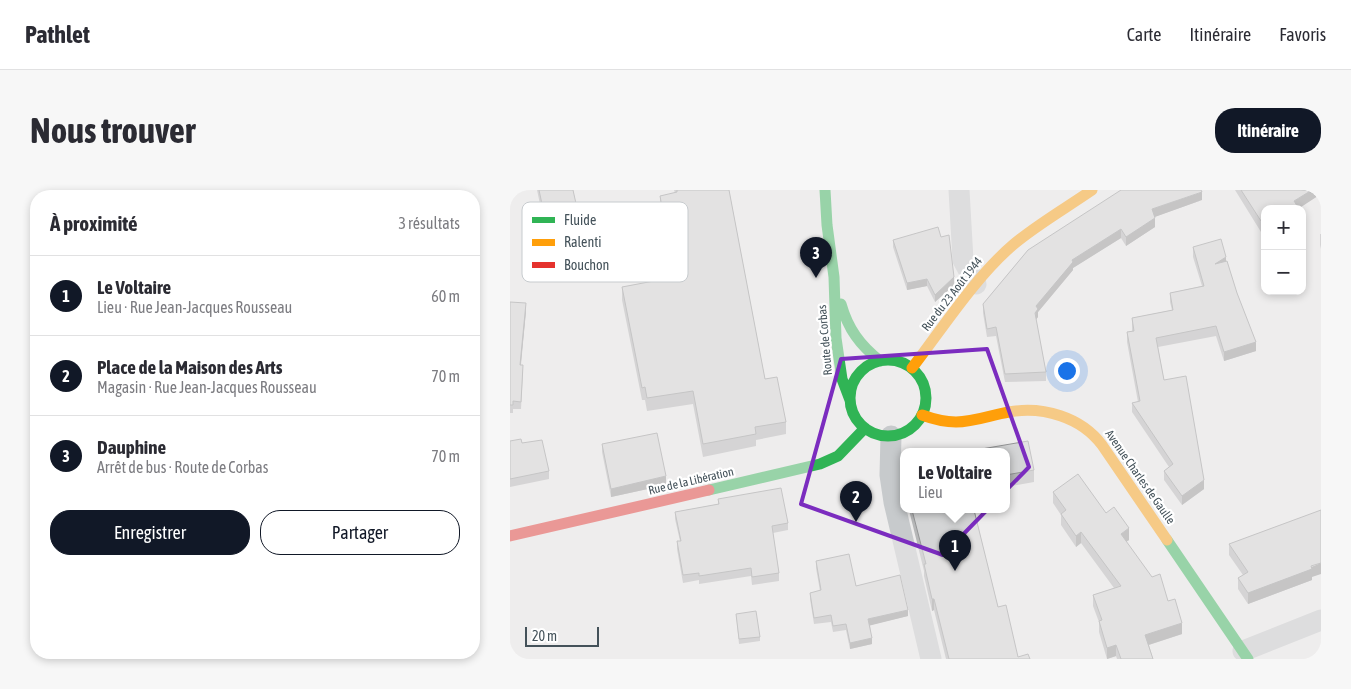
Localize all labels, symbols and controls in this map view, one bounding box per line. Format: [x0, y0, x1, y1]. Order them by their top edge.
text: Pathlet [25, 21, 90, 48]
text: Carte [1127, 24, 1161, 45]
text: Itinéraire [1189, 24, 1251, 45]
text: Favoris [1279, 24, 1326, 45]
button: Itinéraire [1215, 108, 1321, 153]
text: Nous trouver [30, 110, 195, 150]
legend [522, 202, 688, 282]
map controls [1261, 205, 1306, 295]
button: + [1261, 205, 1306, 250]
text: À proximité [50, 211, 138, 235]
text: Fluide [564, 212, 596, 228]
text: 3 résultats [398, 214, 460, 232]
text: Ralenti [564, 234, 601, 250]
pin: 3 [800, 237, 832, 278]
button: − [1261, 250, 1306, 295]
street label: Rue du 23 Août 1944 [919, 254, 985, 334]
text: Bouchon [564, 257, 609, 273]
text: Le Voltaire [97, 276, 171, 298]
text: 1 [62, 287, 70, 305]
text: 60 m [431, 287, 460, 305]
text: Lieu · Rue Jean-Jacques Rousseau [97, 298, 292, 316]
street label: Route de Corbas [815, 304, 835, 376]
text: Place de la Maison des Arts [97, 356, 282, 378]
your location [1054, 358, 1080, 384]
text: 2 [62, 367, 70, 385]
text: 70 m [431, 367, 460, 385]
text: Magasin · Rue Jean-Jacques Rousseau [97, 378, 317, 396]
street label: Avenue Charles de Gaulle [1102, 427, 1178, 527]
text: Dauphine [97, 436, 166, 458]
text: 3 [62, 447, 70, 465]
text: 70 m [431, 447, 460, 465]
popup [900, 448, 1010, 513]
text: Arrêt de bus · Route de Corbas [97, 458, 268, 476]
text: Le Voltaire [918, 461, 992, 483]
street label: Rue de la Libération [647, 464, 735, 498]
pin: 2 [840, 481, 872, 522]
text: Lieu [918, 483, 943, 501]
button: Enregistrer [50, 510, 250, 555]
button: Partager [260, 510, 460, 555]
pin: 1 [939, 530, 971, 571]
scale bar [525, 624, 599, 647]
text: 20 m [532, 628, 557, 644]

